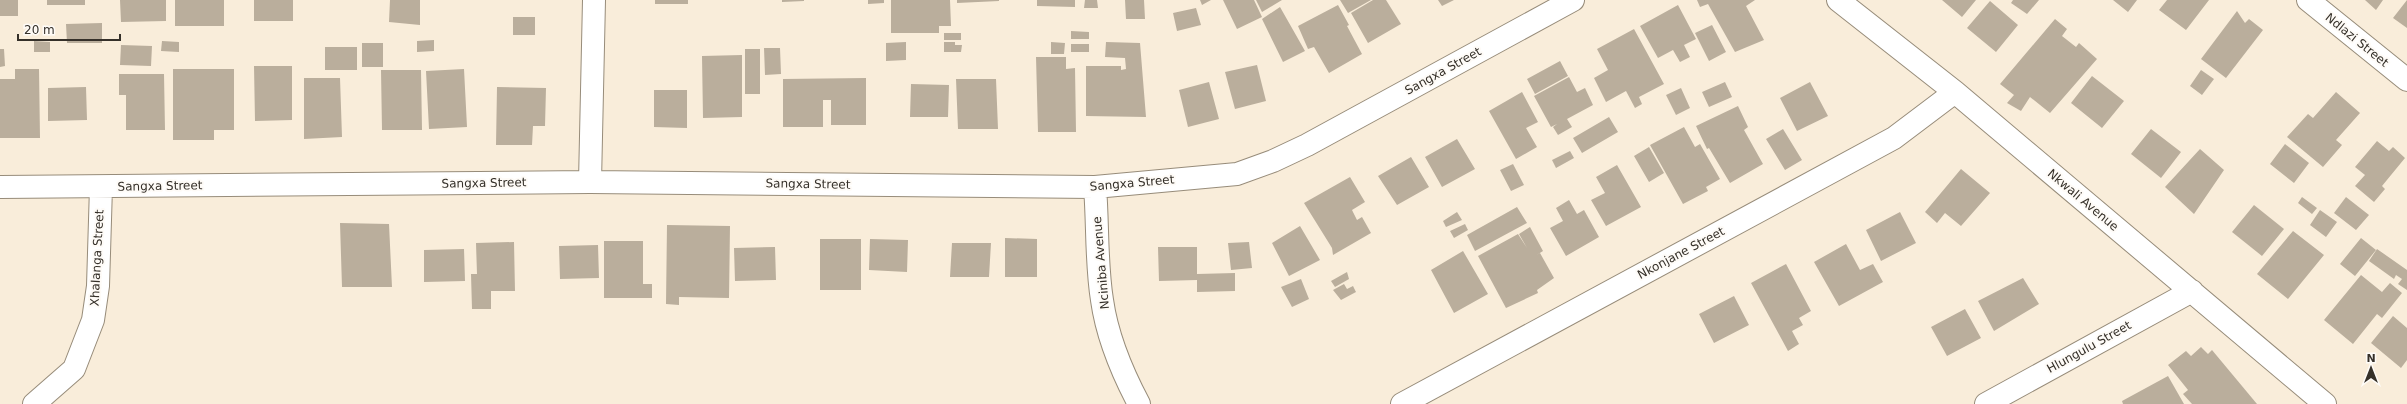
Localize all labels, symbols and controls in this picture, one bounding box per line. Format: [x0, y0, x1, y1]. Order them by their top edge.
street label: Ndlazi Street [2323, 10, 2392, 70]
scale bar [18, 16, 120, 42]
text: 20 m [24, 23, 55, 37]
street label: Sangxa Street [1402, 44, 1484, 98]
street label: Nkwali Avenue [2045, 166, 2121, 234]
street label: Sangxa Street [1089, 172, 1175, 194]
street label: Sangxa Street [441, 175, 527, 191]
street label: Sangxa Street [765, 176, 851, 192]
street label: Sangxa Street [117, 178, 203, 194]
street label: Xhalanga Street [87, 209, 107, 307]
street label: Nciniba Avenue [1090, 216, 1112, 310]
street label: Nkonjane Street [1635, 224, 1727, 282]
street label: Hlungulu Street [2044, 318, 2134, 376]
north arrow [2351, 348, 2391, 388]
text: N [2366, 352, 2376, 365]

